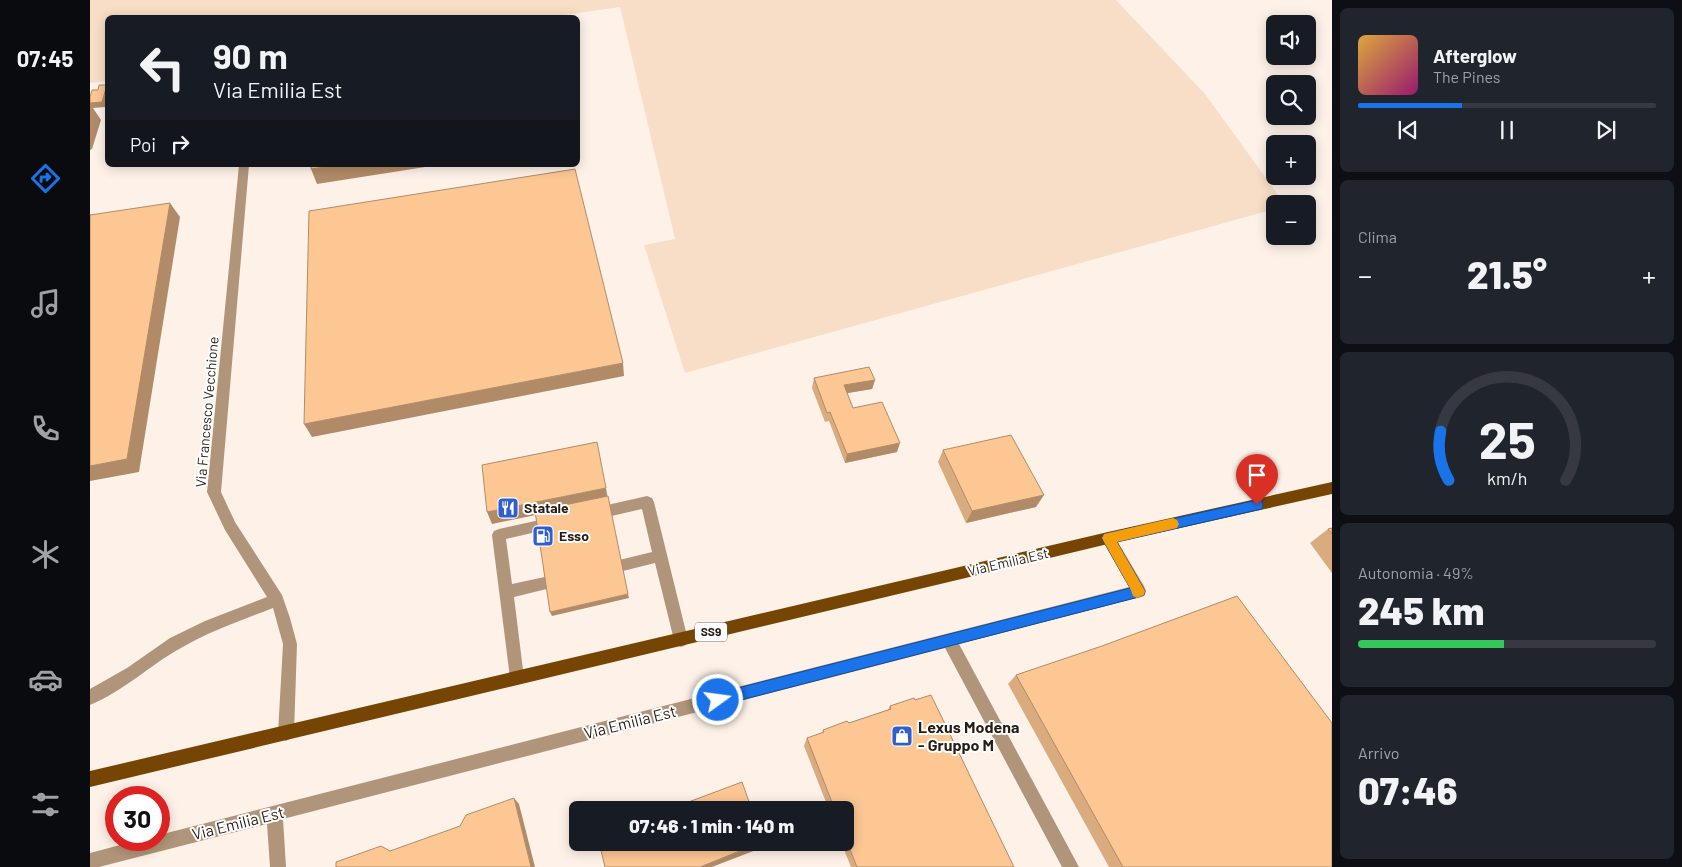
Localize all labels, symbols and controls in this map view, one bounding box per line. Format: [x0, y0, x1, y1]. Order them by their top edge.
map controls [1266, 15, 1316, 245]
button: sound [1266, 15, 1316, 65]
text: 90 m [213, 34, 288, 76]
icon: left [130, 35, 195, 100]
text: Afterglow [1433, 44, 1517, 67]
text: 07:45 [17, 45, 73, 71]
text: The Pines [1433, 67, 1501, 86]
button: search [1266, 75, 1316, 125]
text: Via Emilia Est [213, 76, 343, 102]
icon: previous [1394, 116, 1422, 144]
icon: pause [1493, 116, 1521, 144]
icon: next [1592, 116, 1620, 144]
icon: right [166, 130, 194, 158]
text: Poi [130, 133, 156, 156]
button: + [1266, 135, 1316, 185]
icon: directions [28, 161, 63, 196]
button: − [1266, 195, 1316, 245]
text: Clima [1358, 227, 1397, 246]
text: 21.5° [1467, 251, 1547, 297]
text: − [1358, 258, 1372, 292]
text: + [1642, 258, 1656, 292]
icon: music [28, 286, 63, 321]
street label: Via Francesco Vecchione [191, 336, 222, 488]
text: 25 [1478, 407, 1536, 469]
icon: phone [28, 411, 63, 446]
pin [1236, 454, 1278, 505]
icon: arrive [1243, 461, 1271, 489]
text: km/h [1487, 467, 1527, 489]
restaurant icon: Statale [496, 496, 520, 520]
place label: Statale [524, 499, 569, 516]
fuel station icon: Esso [531, 524, 555, 548]
place label: Esso [559, 527, 589, 544]
icon: climate [28, 537, 63, 572]
street label: Via Emilia Est [966, 544, 1050, 579]
text: Autonomia · 49% [1358, 563, 1474, 582]
text: 245 km [1358, 587, 1484, 633]
road number: SS9 [695, 622, 727, 642]
icon: car [28, 662, 63, 697]
position arrow [691, 673, 743, 725]
street label: Via Emilia Est [582, 701, 678, 742]
place label: Lexus Modena - Gruppo M [918, 717, 1019, 754]
shop icon: Lexus Modena - Gruppo M [890, 724, 914, 748]
text: Arrivo [1358, 743, 1400, 762]
text: 07:46 [1358, 767, 1457, 813]
speed limit sign: 30 [105, 786, 170, 851]
icon: filters [28, 787, 63, 822]
street label: Via Emilia Est [190, 802, 286, 843]
text: 07:46 · 1 min · 140 m [629, 814, 794, 837]

